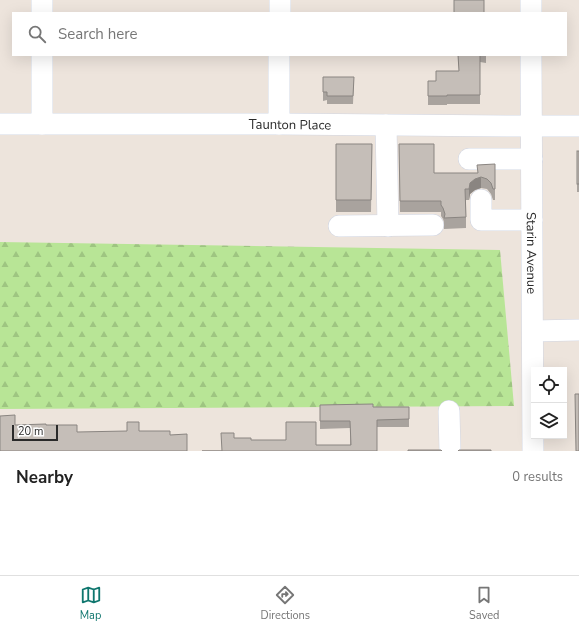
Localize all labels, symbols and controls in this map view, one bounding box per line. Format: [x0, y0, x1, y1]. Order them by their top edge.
search box [12, 12, 567, 56]
icon: search [26, 23, 48, 45]
text: Search here [58, 24, 138, 44]
street label: Taunton Place [249, 116, 331, 134]
street label: Starin Avenue [522, 212, 540, 294]
map controls [531, 367, 567, 439]
button: locate [531, 367, 567, 403]
button: layers [531, 403, 567, 439]
scale bar [12, 423, 58, 442]
text: 20 m [18, 424, 43, 439]
text: Nearby [16, 466, 73, 489]
text: 0 results [512, 468, 563, 486]
tab: Map [80, 584, 102, 623]
tab: Directions [261, 584, 310, 623]
tab: Saved [469, 584, 499, 623]

